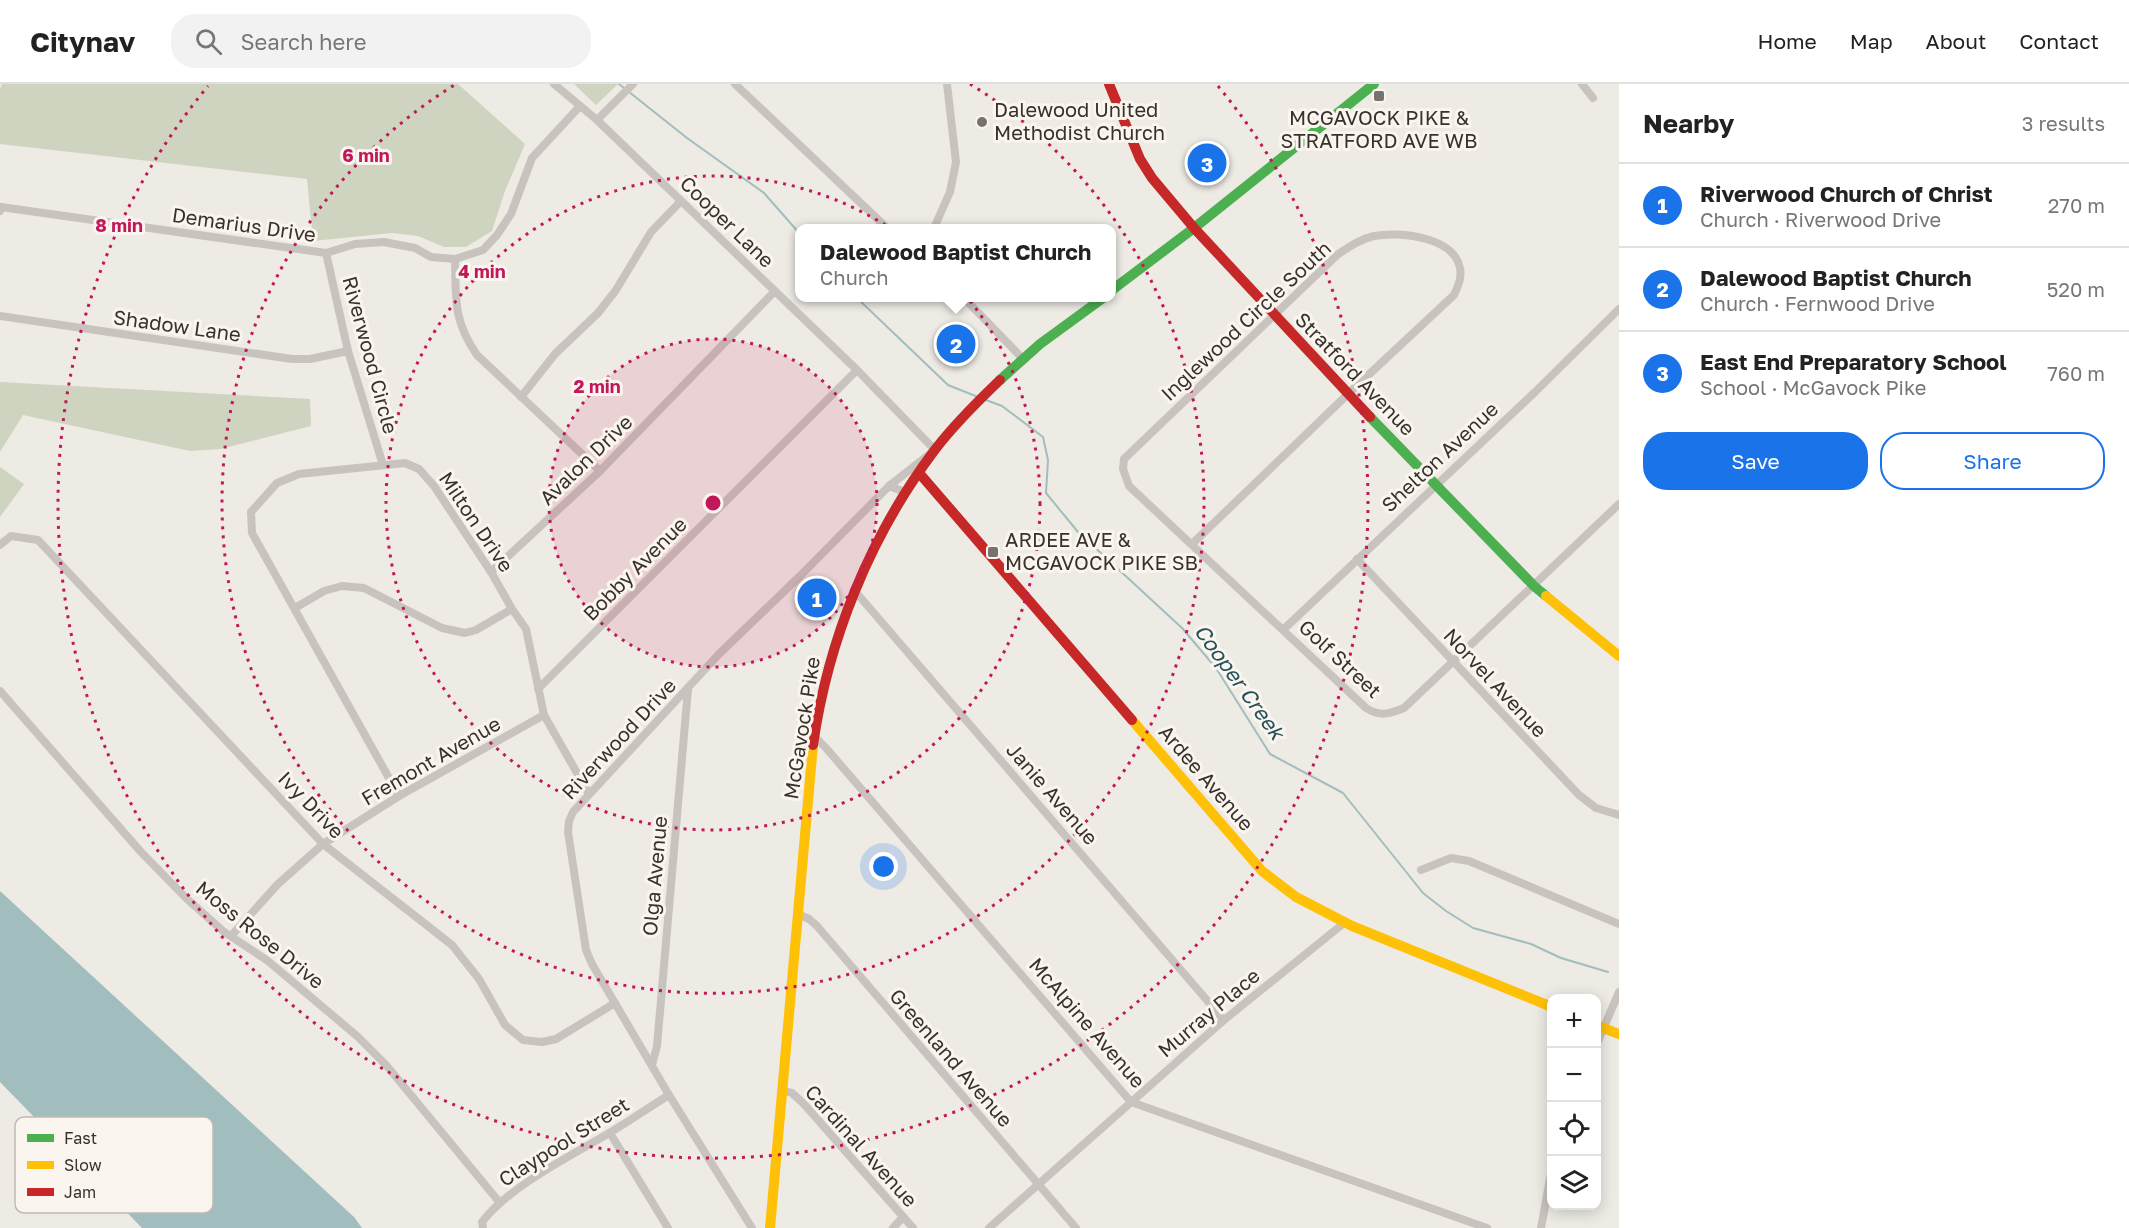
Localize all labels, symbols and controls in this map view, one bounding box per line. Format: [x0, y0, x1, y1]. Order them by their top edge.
search box [171, 14, 591, 68]
text: Citynav [30, 25, 135, 58]
icon: search [192, 25, 225, 58]
text: Search here [240, 28, 366, 55]
text: Home [1757, 28, 1817, 54]
text: Map [1850, 28, 1893, 54]
text: About [1926, 28, 1986, 54]
text: Contact [2019, 28, 2099, 54]
marker: MCGAVOCK PIKE & STRATFORD AVE WB [1372, 89, 1386, 103]
place label: Dalewood United Methodist Church [994, 97, 1165, 144]
place label: MCGAVOCK PIKE & STRATFORD AVE WB [1281, 105, 1477, 152]
text: Nearby [1643, 108, 1734, 139]
text: 3 results [2022, 111, 2105, 135]
marker: Dalewood United Methodist Church [975, 115, 989, 129]
pin: 3 [1188, 140, 1226, 185]
text: 6 min [342, 144, 390, 166]
street label: Cooper Lane [676, 171, 780, 272]
text: Riverwood Church of Christ [1700, 180, 1993, 207]
text: 1 [1657, 193, 1668, 217]
text: 270 m [2048, 193, 2105, 217]
street label: Demarius Drive [171, 202, 318, 246]
text: Church · Riverwood Drive [1700, 207, 1941, 231]
text: 8 min [95, 214, 143, 236]
popup [795, 224, 1116, 302]
street label: Inglewood Circle South [1155, 235, 1335, 405]
text: Dalewood Baptist Church [820, 238, 1091, 265]
text: 4 min [458, 260, 506, 282]
text: Dalewood Baptist Church [1700, 264, 1971, 291]
text: Church [820, 265, 889, 289]
street label: Riverwood Circle [338, 273, 404, 436]
text: 2 [1656, 277, 1669, 301]
text: 520 m [2047, 277, 2105, 301]
text: Church · Fernwood Drive [1700, 291, 1935, 315]
street label: Shadow Lane [112, 304, 242, 346]
street label: Stratford Avenue [1291, 307, 1421, 440]
pin: 2 [936, 322, 976, 366]
text: East End Preparatory School [1700, 348, 2007, 375]
text: 3 [1656, 361, 1669, 385]
text: 760 m [2047, 361, 2105, 385]
text: 2 min [573, 375, 621, 397]
text: School · McGavock Pike [1700, 375, 1926, 399]
street label: Shelton Avenue [1376, 396, 1503, 516]
street label: Avalon Drive [534, 409, 637, 509]
button: Save [1643, 432, 1868, 490]
button: Share [1880, 432, 2105, 490]
street label: Milton Drive [435, 467, 519, 576]
centre of rings [703, 493, 723, 513]
street label: Bobby Avenue [578, 512, 691, 625]
place label: ARDEE AVE & MCGAVOCK PIKE SB [1005, 527, 1198, 574]
marker: ARDEE AVE & MCGAVOCK PIKE SB [986, 545, 1000, 559]
pin: 1 [798, 576, 836, 620]
street label: Golf Street [1295, 614, 1387, 702]
water label: Cooper Creek [1189, 619, 1292, 746]
street label: Norvel Avenue [1439, 623, 1552, 742]
street label: McGavock Pike [778, 655, 824, 801]
street label: Riverwood Drive [556, 673, 680, 804]
street label: Fremont Avenue [357, 711, 504, 810]
street label: Ardee Avenue [1154, 720, 1259, 835]
street label: Janie Avenue [1002, 737, 1104, 849]
street label: Ivy Drive [274, 766, 349, 843]
street label: Olga Avenue [637, 815, 671, 937]
your location [869, 852, 898, 881]
street label: Moss Rose Drive [192, 875, 329, 993]
street label: McAlpine Avenue [1025, 952, 1151, 1092]
street label: Murray Place [1153, 963, 1264, 1062]
street label: Greenland Avenue [885, 983, 1018, 1131]
map controls [1547, 994, 1601, 1210]
button: + [1547, 994, 1601, 1048]
button: − [1547, 1048, 1601, 1102]
street label: Cardinal Avenue [801, 1079, 923, 1211]
street label: Claypool Street [494, 1091, 633, 1191]
button: locate [1547, 1102, 1601, 1156]
legend [15, 1117, 213, 1213]
text: Fast [64, 1128, 97, 1148]
text: Slow [64, 1155, 102, 1175]
button: layers [1547, 1156, 1601, 1210]
text: Jam [64, 1182, 96, 1202]

